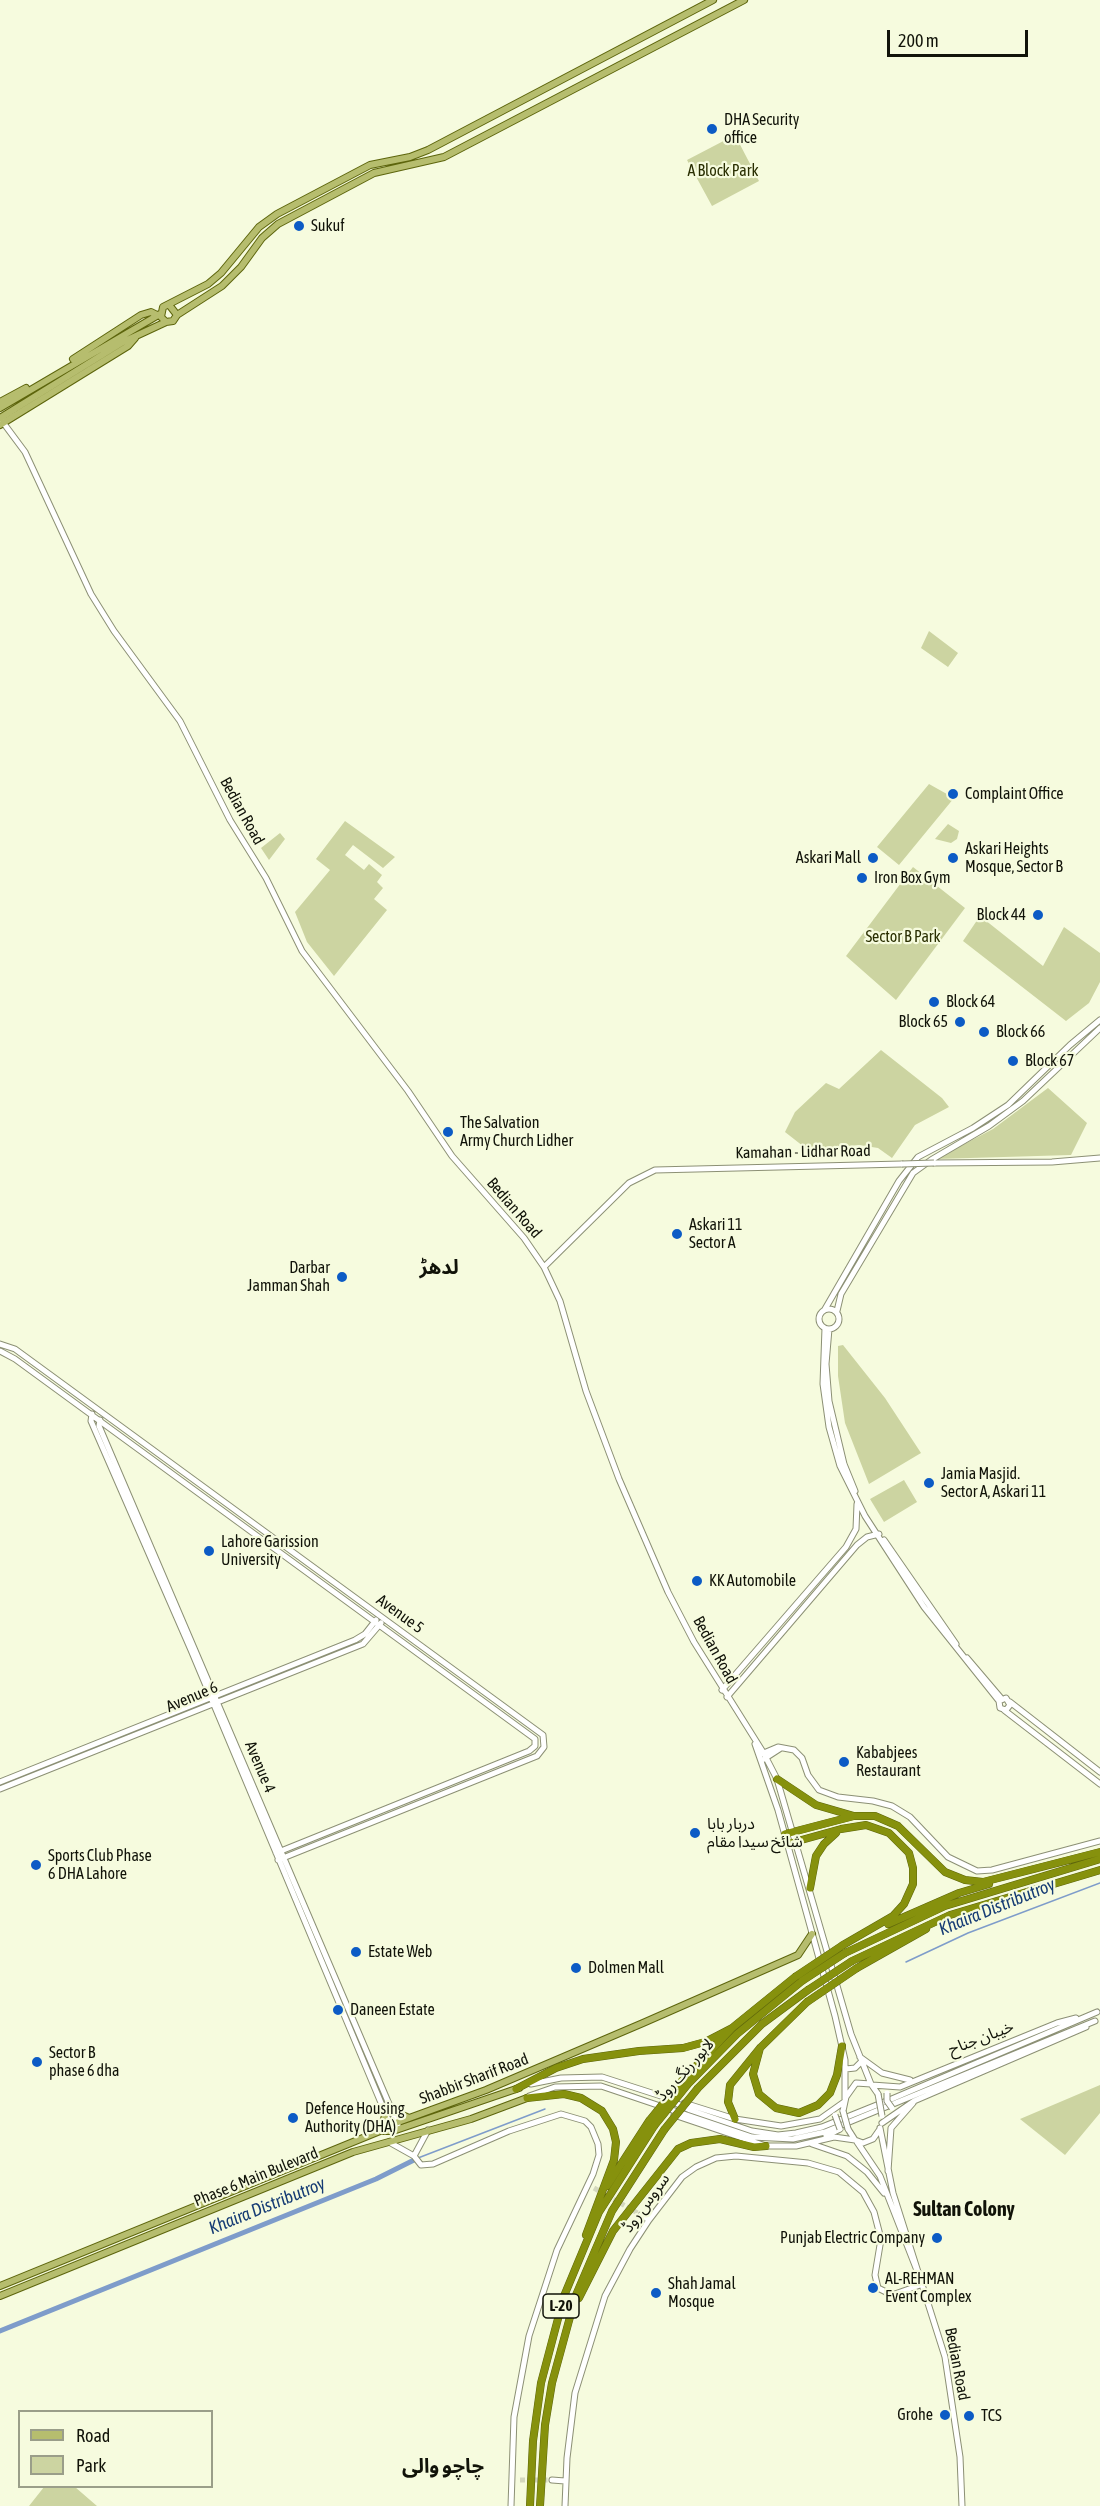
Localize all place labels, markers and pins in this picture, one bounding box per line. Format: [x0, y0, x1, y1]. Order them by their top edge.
place label: DHA Security office [724, 110, 799, 148]
marker: DHA Security office [705, 122, 719, 136]
place label: Sukuf [311, 216, 345, 236]
marker: Sukuf [292, 219, 306, 233]
place label: Complaint Office [965, 784, 1064, 804]
marker: Complaint Office [946, 787, 960, 801]
place label: Askari Heights Mosque, Sector B [965, 839, 1063, 877]
place label: Askari Mall [796, 848, 861, 868]
marker: Askari Mall [866, 851, 880, 865]
marker: Askari Heights Mosque, Sector B [946, 851, 960, 865]
place label: Iron Box Gym [874, 868, 950, 888]
marker: Iron Box Gym [855, 871, 869, 885]
place label: Block 44 [977, 905, 1026, 925]
marker: Block 44 [1031, 908, 1045, 922]
place label: Block 64 [946, 992, 995, 1012]
marker: Block 64 [927, 995, 941, 1009]
place label: Block 65 [899, 1012, 948, 1032]
marker: Block 65 [953, 1015, 967, 1029]
place label: Block 66 [996, 1022, 1045, 1042]
marker: Block 66 [977, 1025, 991, 1039]
place label: Block 67 [1025, 1051, 1074, 1071]
marker: Block 67 [1006, 1054, 1020, 1068]
place label: The Salvation Army Church Lidher [460, 1113, 573, 1151]
marker: The Salvation Army Church Lidher [441, 1125, 455, 1139]
place label: Askari 11 Sector A [689, 1215, 743, 1253]
marker: Askari 11 Sector A [670, 1227, 684, 1241]
place label: Darbar Jamman Shah [247, 1258, 330, 1296]
marker: Darbar Jamman Shah [335, 1270, 349, 1284]
place label: Jamia Masjid. Sector A, Askari 11 [941, 1464, 1046, 1502]
marker: Jamia Masjid. Sector A, Askari 11 [922, 1476, 936, 1490]
place label: Lahore Garission University [221, 1532, 319, 1570]
marker: Lahore Garission University [202, 1544, 216, 1558]
place label: KK Automobile [709, 1571, 796, 1591]
marker: KK Automobile [690, 1574, 704, 1588]
place label: Kababjees Restaurant [856, 1743, 921, 1781]
marker: Kababjees Restaurant [837, 1755, 851, 1769]
place label: دربار بابا شائخ سیدا مقام [707, 1814, 803, 1852]
marker: دربار بابا شائخ سیدا مقام [688, 1826, 702, 1840]
place label: Sports Club Phase 6 DHA Lahore [48, 1846, 152, 1884]
marker: Sports Club Phase 6 DHA Lahore [29, 1858, 43, 1872]
place label: Estate Web [368, 1942, 432, 1962]
marker: Estate Web [349, 1945, 363, 1959]
place label: Dolmen Mall [588, 1958, 664, 1978]
marker: Dolmen Mall [569, 1961, 583, 1975]
place label: Daneen Estate [350, 2000, 435, 2020]
marker: Daneen Estate [331, 2003, 345, 2017]
place label: Sector B phase 6 dha [49, 2043, 119, 2081]
marker: Sector B phase 6 dha [30, 2055, 44, 2069]
place label: Defence Housing Authority (DHA) [305, 2099, 405, 2137]
marker: Defence Housing Authority (DHA) [286, 2111, 300, 2125]
place label: Punjab Electric Company [780, 2228, 925, 2248]
marker: Punjab Electric Company [930, 2231, 944, 2245]
place label: AL-REHMAN Event Complex [885, 2269, 972, 2307]
place label: Shah Jamal Mosque [668, 2274, 736, 2312]
marker: AL-REHMAN Event Complex [866, 2281, 880, 2295]
marker: Shah Jamal Mosque [649, 2286, 663, 2300]
place label: Grohe [897, 2405, 933, 2425]
place label: TCS [981, 2406, 1002, 2426]
marker: Grohe [938, 2408, 952, 2422]
marker: TCS [962, 2409, 976, 2423]

